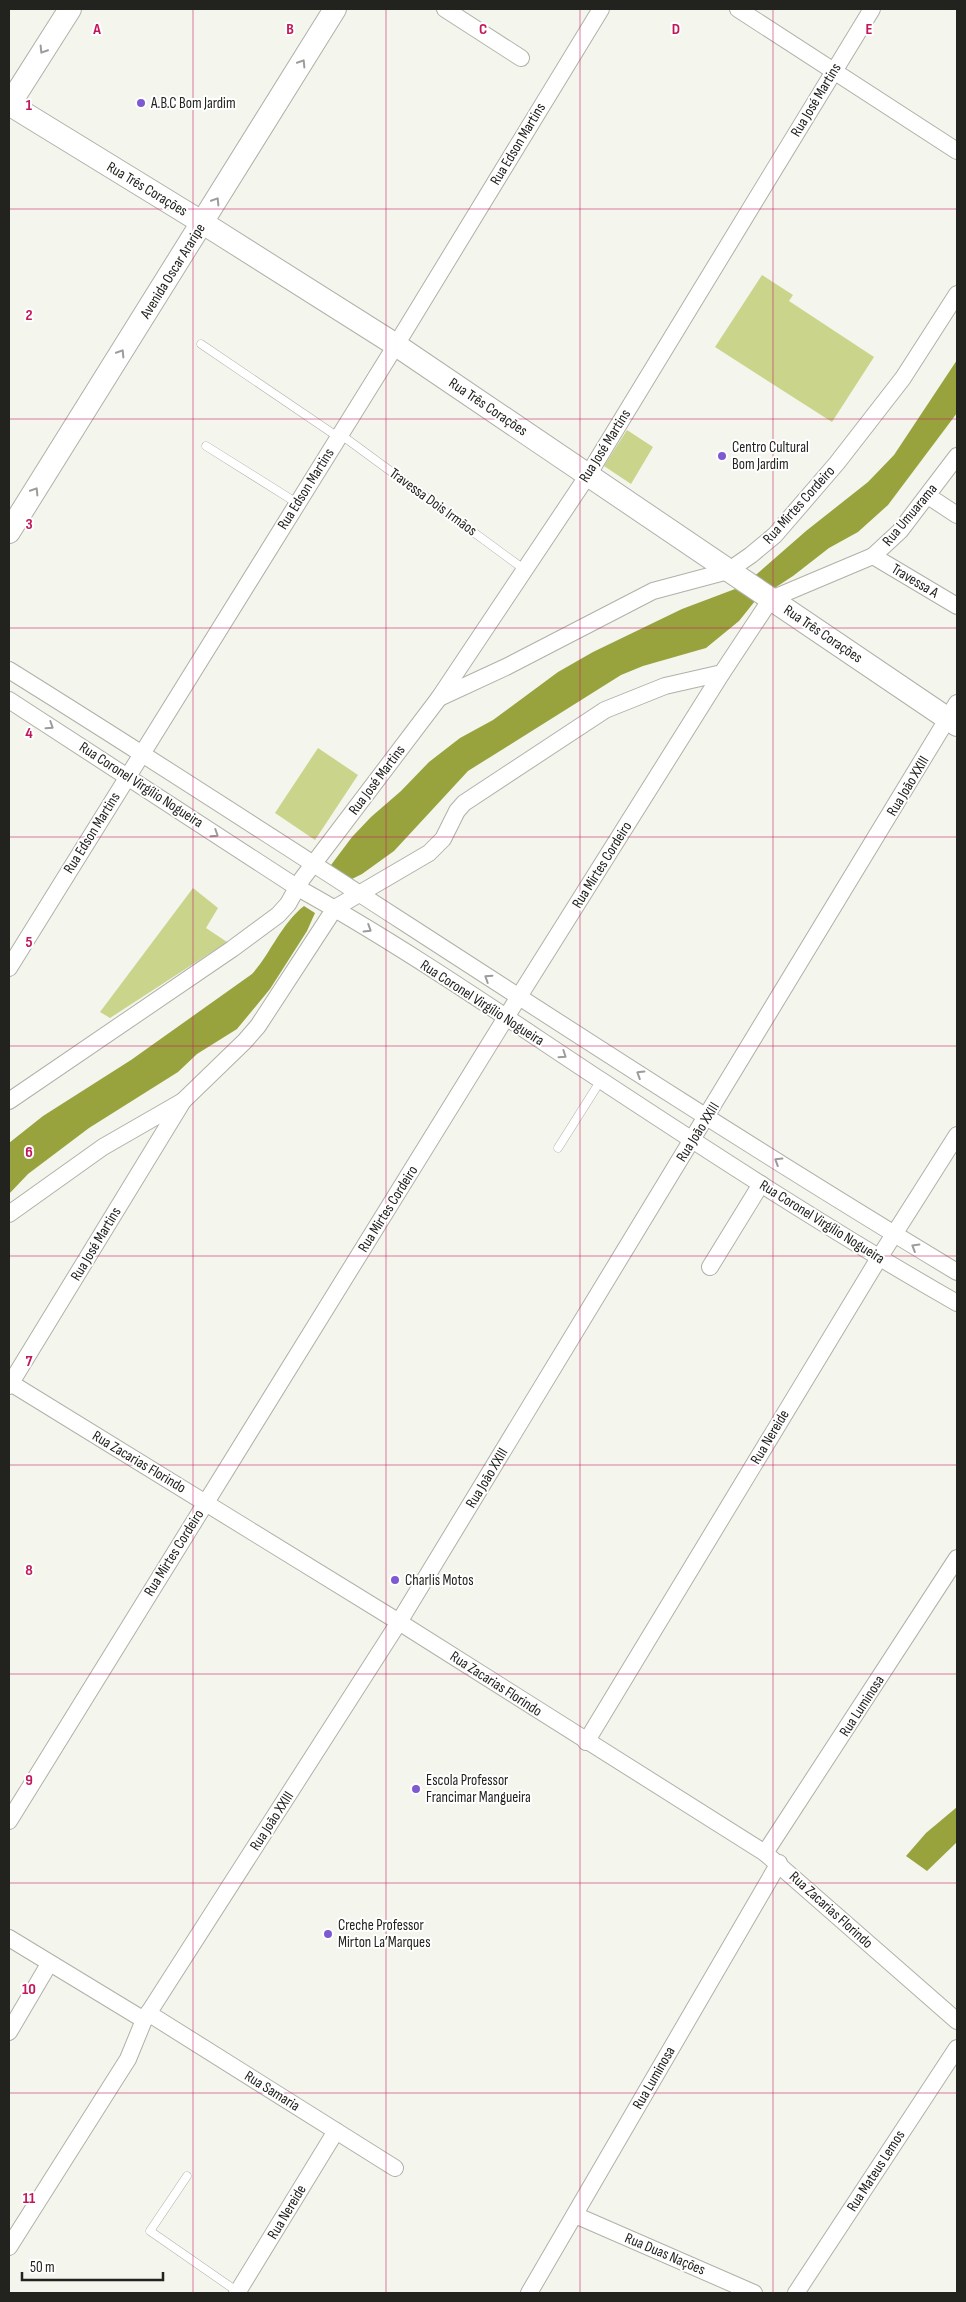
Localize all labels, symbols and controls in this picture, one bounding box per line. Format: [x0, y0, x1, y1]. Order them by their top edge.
text: A [92, 20, 101, 39]
text: B [286, 20, 294, 39]
text: C [479, 20, 487, 39]
text: D [672, 20, 680, 39]
text: E [866, 20, 873, 39]
one-way arrow [40, 45, 50, 54]
one-way arrow [295, 59, 305, 68]
street label: Rua José Martins [787, 60, 845, 140]
place label: A.B.C Bom Jardim [150, 94, 236, 113]
text: 1 [26, 96, 33, 115]
marker: A.B.C Bom Jardim [135, 97, 147, 109]
street label: Rua Edson Martins [486, 99, 550, 189]
street label: Rua Três Corações [103, 157, 191, 221]
one-way arrow [210, 197, 220, 206]
street label: Avenida Oscar Araripe [136, 220, 210, 323]
text: 2 [25, 306, 33, 325]
one-way arrow [115, 350, 124, 359]
street label: Rua Três Corações [445, 374, 531, 440]
street label: Rua José Martins [575, 406, 635, 486]
place label: Centro Cultural Bom Jardim [732, 438, 809, 474]
street label: Rua Edson Martins [273, 445, 339, 533]
marker: Centro Cultural Bom Jardim [716, 450, 728, 462]
street label: Rua Mirtes Cordeiro [759, 462, 839, 548]
street label: Travessa Dois Irmãos [385, 464, 481, 540]
street label: Rua Umuarama [878, 480, 942, 550]
one-way arrow [28, 487, 38, 496]
text: 3 [25, 515, 33, 534]
street label: Travessa A [888, 560, 942, 603]
street label: Rua Três Corações [780, 601, 866, 667]
one-way arrow [44, 720, 53, 729]
text: 4 [25, 724, 33, 743]
street label: Rua Coronel Virgílio Nogueira [75, 738, 207, 832]
street label: Rua José Martins [344, 741, 410, 819]
street label: Rua João XXIII [883, 752, 933, 820]
street label: Rua Edson Martins [59, 789, 125, 877]
street label: Rua Mirtes Cordeiro [568, 818, 636, 912]
one-way arrow [210, 827, 219, 837]
one-way arrow [362, 923, 371, 933]
text: 5 [25, 933, 33, 952]
street label: Rua Coronel Virgílio Nogueira [416, 956, 548, 1050]
one-way arrow [484, 975, 494, 984]
one-way arrow [558, 1049, 567, 1058]
one-way arrow [637, 1071, 646, 1081]
street label: Rua João XXIII [672, 1099, 724, 1165]
text: 6 [25, 1143, 33, 1162]
one-way arrow [774, 1157, 783, 1167]
street label: Rua Mirtes Cordeiro [354, 1162, 422, 1256]
street label: Rua Coronel Virgílio Nogueira [756, 1176, 888, 1268]
street label: Rua José Martins [67, 1204, 125, 1284]
one-way arrow [912, 1243, 921, 1253]
text: 7 [26, 1352, 33, 1371]
street label: Rua Nereide [746, 1406, 794, 1468]
street label: Rua Zacarias Florindo [89, 1427, 189, 1497]
street label: Rua João XXIII [462, 1444, 512, 1512]
street label: Rua Mirtes Cordeiro [140, 1506, 208, 1600]
text: 8 [25, 1561, 33, 1580]
place label: Charlis Motos [405, 1571, 474, 1590]
marker: Charlis Motos [389, 1574, 401, 1586]
street label: Rua Zacarias Florindo [446, 1647, 546, 1721]
street label: Rua Luminosa [835, 1672, 889, 1740]
text: 9 [25, 1771, 33, 1790]
place label: Escola Professor Francimar Mangueira [426, 1771, 531, 1807]
marker: Escola Professor Francimar Mangueira [410, 1783, 422, 1795]
street label: Rua João XXIII [246, 1788, 298, 1854]
street label: Rua Zacarias Florindo [785, 1867, 877, 1953]
place label: Creche Professor Mirton La’Marques [338, 1916, 431, 1952]
marker: Creche Professor Mirton La’Marques [322, 1928, 334, 1940]
text: 10 [22, 1980, 36, 1999]
street label: Rua Luminosa [628, 2043, 680, 2113]
street label: Rua Samaria [241, 2067, 303, 2116]
street label: Rua Mateus Lemos [843, 2127, 909, 2215]
street label: Rua Nereide [263, 2181, 311, 2243]
text: 11 [23, 2189, 36, 2208]
street label: Rua Duas Nações [622, 2229, 708, 2279]
scale bar [22, 2250, 164, 2282]
text: 50 m [30, 2258, 55, 2277]

